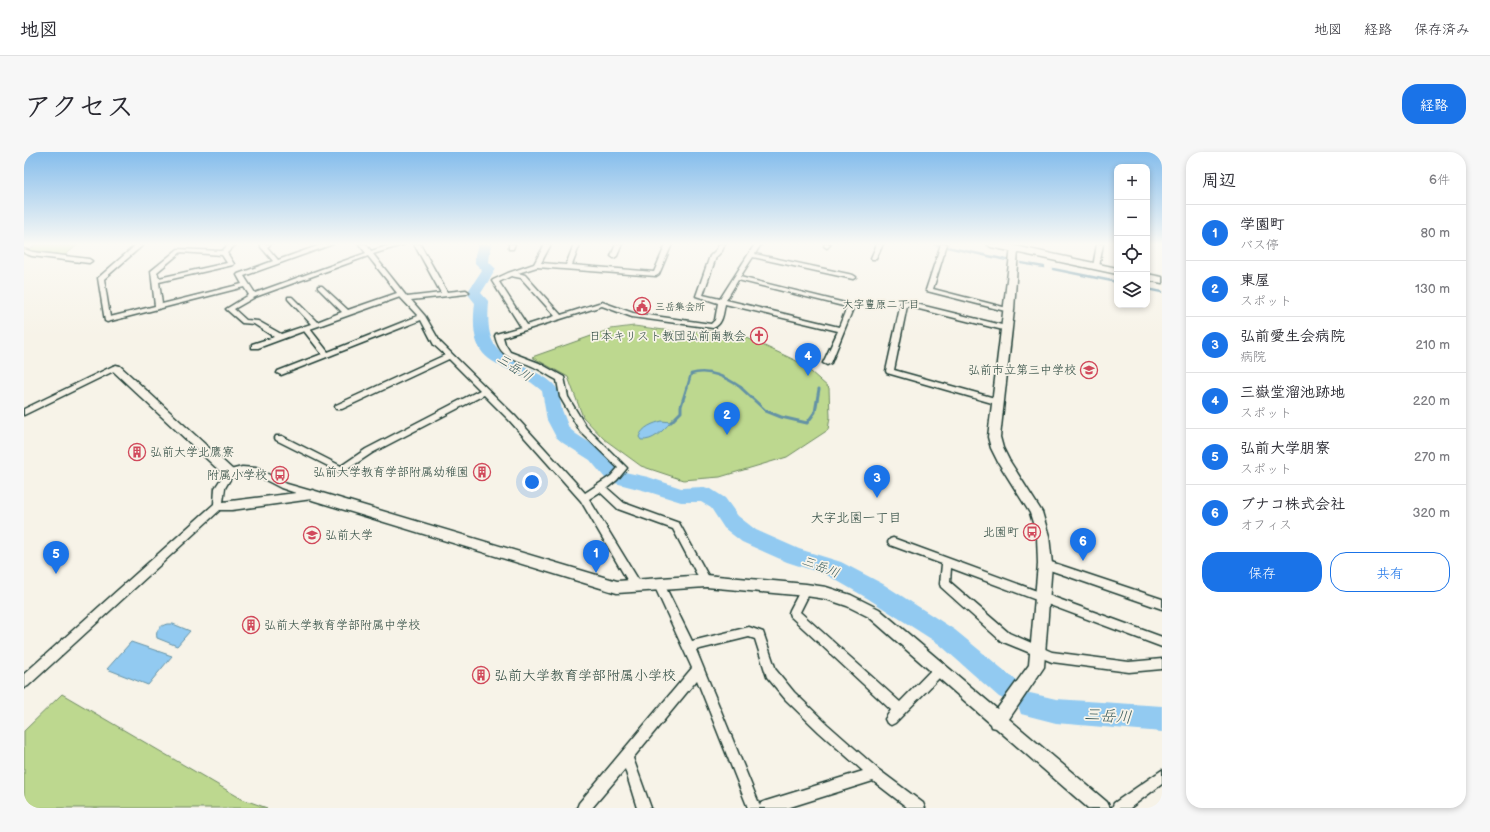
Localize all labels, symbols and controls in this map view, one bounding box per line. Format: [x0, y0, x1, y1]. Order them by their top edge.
text: 地図 [20, 19, 58, 42]
text: 地図 [1314, 21, 1342, 38]
text: 経路 [1364, 21, 1392, 38]
text: 保存済み [1414, 21, 1470, 38]
button: 経路 [1402, 84, 1466, 124]
text: アクセス [24, 91, 134, 124]
map controls [1114, 164, 1150, 308]
button: + [1114, 164, 1150, 200]
text: 周辺 [1202, 171, 1236, 191]
text: 6件 [1429, 172, 1450, 188]
button: − [1114, 200, 1150, 236]
text: 学園町 [1240, 215, 1285, 234]
text: 1 [1212, 225, 1218, 241]
text: 80 m [1421, 225, 1450, 241]
button: locate [1114, 236, 1150, 272]
text: バス停 [1240, 237, 1279, 253]
text: 東屋 [1240, 271, 1270, 290]
button: layers [1114, 272, 1150, 308]
text: 2 [1211, 281, 1219, 297]
text: 130 m [1415, 281, 1450, 297]
text: スポット [1240, 293, 1292, 309]
public building icon: 三岳集会所 [632, 296, 652, 316]
district label: 大字豊原二丁目 [843, 298, 920, 311]
place label: 三岳集会所 [655, 301, 705, 313]
church icon: 日本キリスト教団弘前南教会 [749, 326, 769, 346]
text: 弘前愛生会病院 [1240, 327, 1345, 346]
place label: 日本キリスト教団弘前南教会 [589, 329, 746, 344]
text: 3 [1211, 337, 1219, 353]
text: 210 m [1416, 337, 1450, 353]
pin: 4 [795, 343, 821, 376]
text: 病院 [1240, 349, 1266, 365]
water label: 三岳川 [494, 351, 535, 385]
school or university icon: 弘前市立第三中学校 [1079, 360, 1099, 380]
place label: 弘前市立第三中学校 [968, 363, 1076, 378]
text: 三嶽堂溜池跡地 [1240, 383, 1345, 402]
text: 4 [1211, 393, 1219, 409]
text: 220 m [1413, 393, 1450, 409]
pin: 2 [714, 402, 740, 435]
text: スポット [1240, 405, 1292, 421]
text: 弘前大学朋寮 [1240, 439, 1330, 458]
building icon: 弘前大学北鷹寮 [127, 442, 147, 462]
place label: 弘前大学北鷹寮 [150, 445, 234, 460]
text: 5 [1211, 449, 1219, 465]
text: 270 m [1414, 449, 1450, 465]
text: スポット [1240, 461, 1292, 477]
building icon: 弘前大学教育学部附属幼稚園 [472, 462, 492, 482]
bus stop icon: 附属小学校 [270, 465, 290, 485]
place label: 弘前大学教育学部附属幼稚園 [313, 465, 469, 480]
pin: 3 [864, 465, 890, 498]
place label: 附属小学校 [207, 468, 267, 483]
your location [522, 472, 542, 492]
text: ブナコ株式会社 [1240, 495, 1345, 514]
text: 6 [1211, 505, 1219, 521]
text: 320 m [1412, 505, 1450, 521]
district label: 大字北園一丁目 [810, 510, 902, 526]
text: オフィス [1240, 517, 1292, 533]
bus stop icon: 北園町 [1022, 522, 1042, 542]
school or university icon: 弘前大学 [302, 525, 322, 545]
place label: 北園町 [983, 525, 1019, 540]
place label: 弘前大学 [325, 528, 373, 543]
pin: 6 [1070, 528, 1096, 561]
pin: 1 [583, 540, 609, 573]
pin: 5 [43, 541, 69, 574]
water label: 三岳川 [800, 552, 842, 581]
button: 保存 [1202, 552, 1322, 592]
button: 共有 [1330, 552, 1450, 592]
building icon: 弘前大学教育学部附属中学校 [241, 615, 261, 635]
place label: 弘前大学教育学部附属中学校 [264, 618, 420, 633]
building icon: 弘前大学教育学部附属小学校 [471, 665, 491, 685]
place label: 弘前大学教育学部附属小学校 [494, 667, 676, 684]
water label: 三岳川 [1083, 705, 1133, 728]

